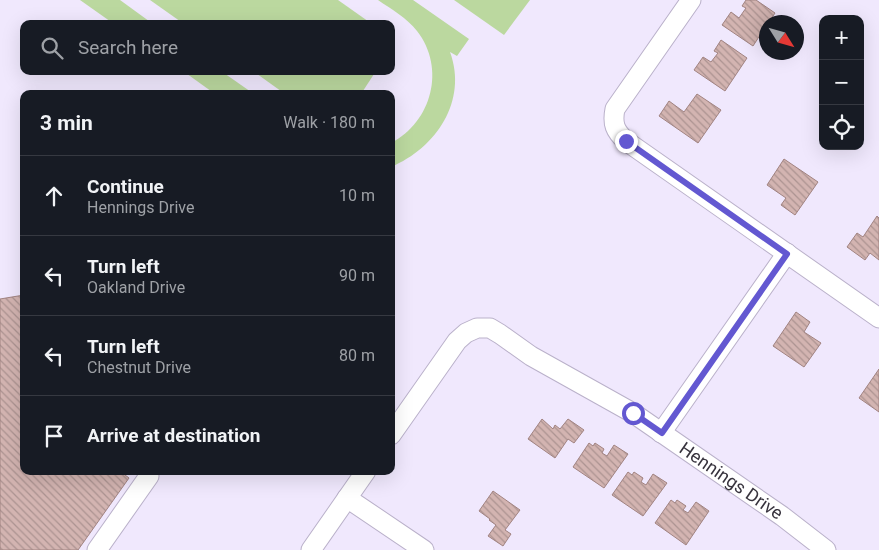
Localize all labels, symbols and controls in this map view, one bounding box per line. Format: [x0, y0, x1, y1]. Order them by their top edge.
north arrow [759, 15, 804, 60]
map controls [819, 15, 864, 150]
button: + [819, 15, 864, 60]
search box [20, 20, 395, 75]
icon: search [38, 34, 66, 62]
text: Search here [78, 36, 178, 59]
button: − [819, 60, 864, 105]
button: locate [819, 105, 864, 150]
text: 3 min [40, 111, 93, 135]
text: Walk · 180 m [283, 113, 375, 132]
route end [615, 130, 638, 153]
text: Continue [87, 175, 164, 198]
icon: ahead [40, 182, 68, 210]
text: 10 m [339, 186, 375, 205]
text: Hennings Drive [87, 198, 194, 217]
text: Turn left [87, 255, 160, 278]
icon: left [40, 262, 68, 290]
text: 90 m [339, 266, 375, 285]
text: Oakland Drive [87, 278, 185, 297]
text: Turn left [87, 335, 160, 358]
icon: left [40, 342, 68, 370]
text: 80 m [339, 346, 375, 365]
text: Chestnut Drive [87, 358, 191, 377]
route start [622, 402, 645, 425]
icon: arrive [40, 422, 68, 450]
text: Arrive at destination [87, 424, 260, 447]
street label: Hennings Drive [676, 438, 787, 524]

